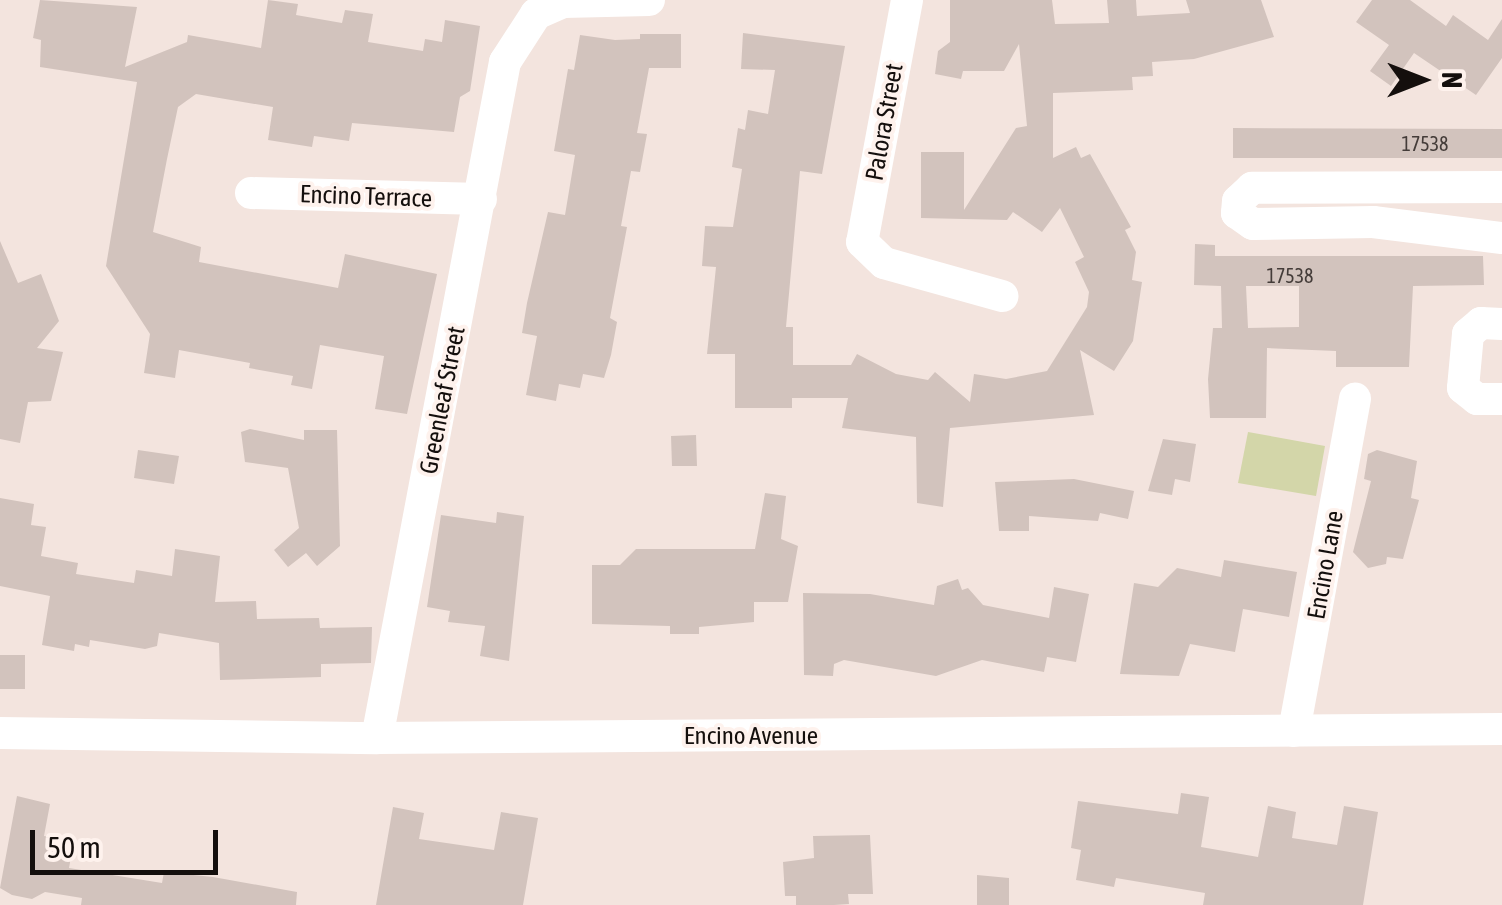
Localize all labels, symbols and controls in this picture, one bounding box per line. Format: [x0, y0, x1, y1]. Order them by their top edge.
north arrow [1372, 30, 1472, 130]
street label: Palora Street [859, 61, 909, 183]
text: N [1436, 72, 1468, 88]
house number: 17538 [1402, 131, 1448, 155]
street label: Encino Terrace [299, 179, 433, 213]
house number: 17538 [1267, 263, 1313, 287]
street label: Greenleaf Street [413, 324, 471, 476]
street label: Encino Lane [1301, 508, 1349, 622]
street label: Encino Avenue [684, 720, 818, 750]
scale bar [35, 810, 222, 872]
text: 50 m [47, 830, 101, 864]

